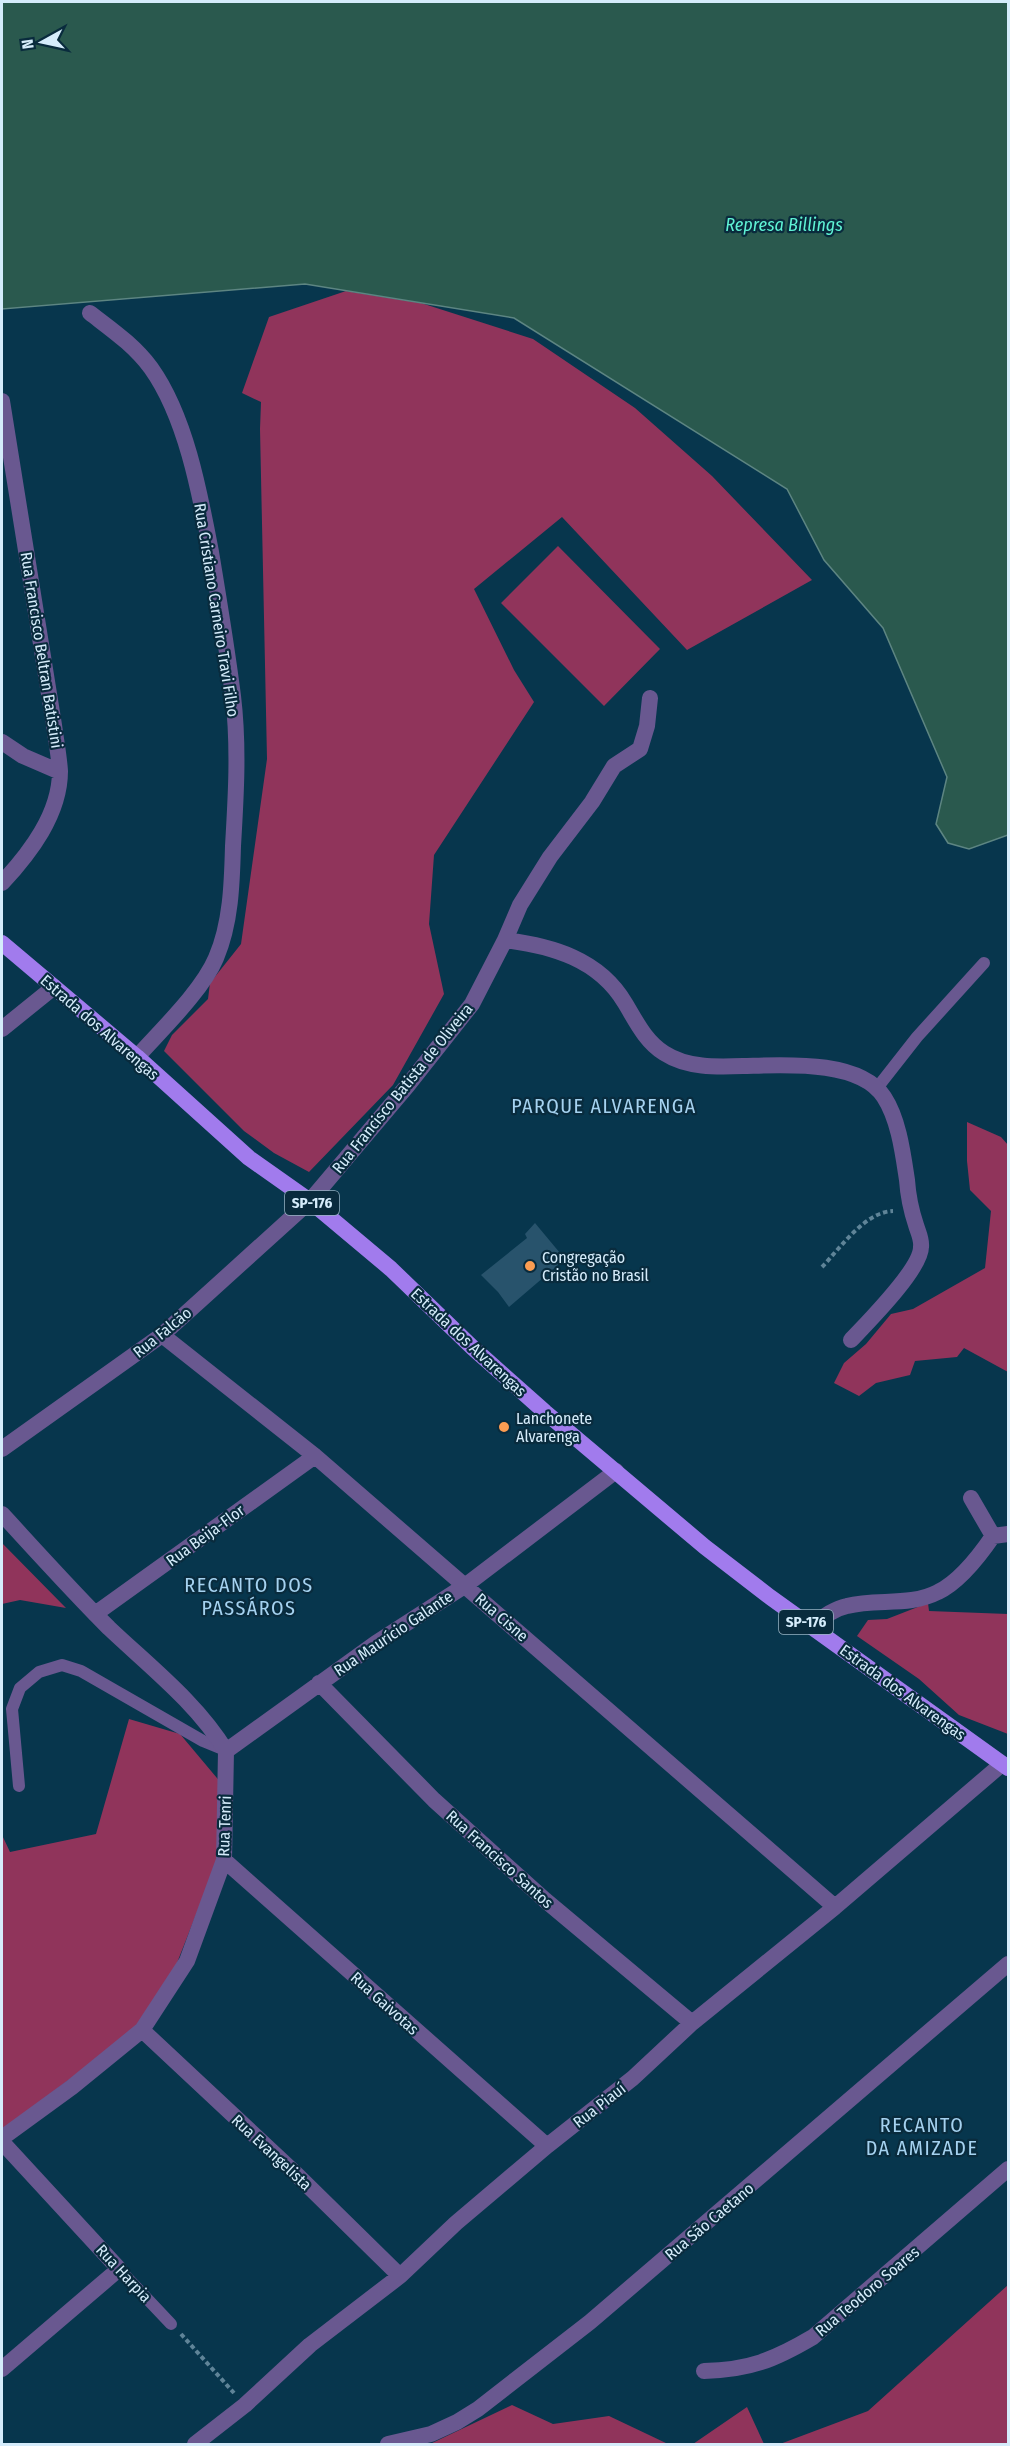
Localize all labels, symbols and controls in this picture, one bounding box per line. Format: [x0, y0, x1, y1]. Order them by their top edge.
north arrow [12, 12, 72, 72]
text: N [18, 38, 38, 50]
water label: Represa Billings [725, 214, 843, 236]
street label: Rua Cristiano Carneiro Travi Filho [190, 502, 243, 718]
street label: Rua Francisco Beltran Batistini [17, 551, 66, 750]
street label: Estrada dos Alvarengas [37, 971, 163, 1084]
street label: Rua Francisco Batista de Oliveira [328, 1000, 477, 1177]
district label: PARQUE ALVARENGA [511, 1094, 697, 1118]
road number: SP-176 [285, 1191, 339, 1215]
place label: Congregação Cristão no Brasil [542, 1248, 649, 1285]
marker: Congregação Cristão no Brasil [523, 1259, 537, 1273]
street label: Estrada dos Alvarengas [407, 1284, 530, 1401]
street label: Rua Falcão [129, 1303, 195, 1362]
place label: Lanchonete Alvarenga [516, 1409, 592, 1446]
marker: Lanchonete Alvarenga [497, 1420, 511, 1434]
street label: Rua Beija-Flor [163, 1500, 248, 1570]
district label: RECANTO DOS PASSÁROS [184, 1573, 314, 1620]
street label: Rua Maurício Galante [330, 1587, 456, 1680]
street label: Rua Cisne [471, 1589, 532, 1646]
road number: SP-176 [779, 1610, 833, 1634]
street label: Estrada dos Alvarengas [836, 1640, 969, 1744]
street label: Rua Tenri [214, 1795, 235, 1857]
street label: Rua Francisco Santos [442, 1806, 557, 1913]
street label: Rua Gaivotas [347, 1968, 423, 2039]
street label: Rua Piauí [569, 2079, 629, 2132]
street label: Rua Evangelista [228, 2111, 316, 2194]
district label: RECANTO DA AMIZADE [866, 2113, 978, 2160]
street label: Rua São Caetano [661, 2179, 758, 2264]
street label: Rua Harpia [92, 2240, 155, 2306]
street label: Rua Teodoro Soares [812, 2242, 923, 2340]

